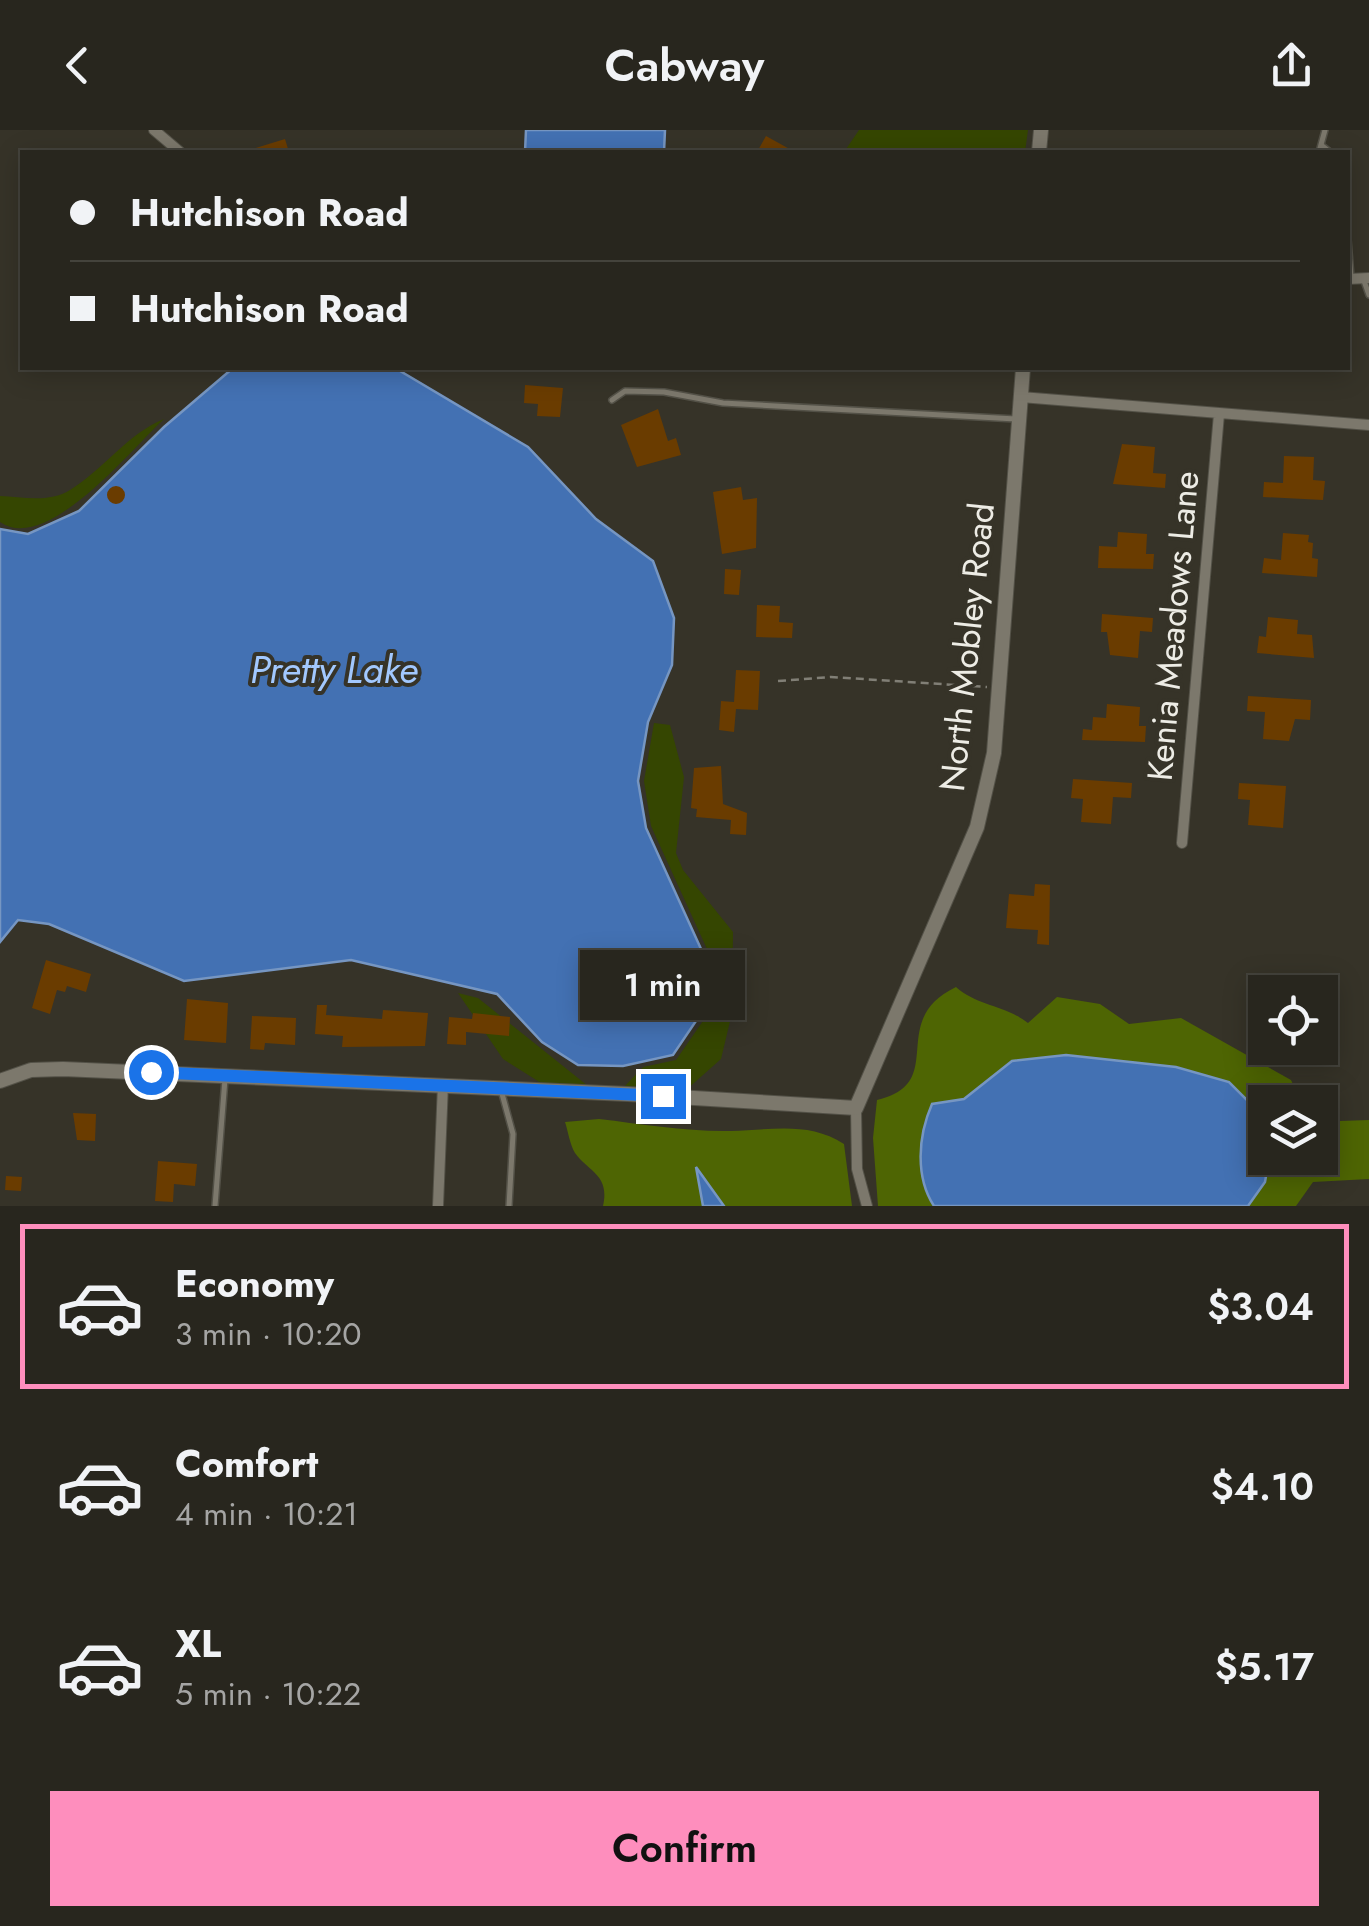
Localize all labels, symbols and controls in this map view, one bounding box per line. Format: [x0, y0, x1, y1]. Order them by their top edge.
text: Cabway [605, 33, 764, 98]
icon: back [50, 38, 105, 93]
icon: share [1264, 38, 1319, 93]
text: Hutchison Road [130, 185, 409, 240]
text: Hutchison Road [130, 281, 409, 336]
street label: Kenia Meadows Lane [1135, 469, 1211, 783]
street label: North Mobley Road [927, 500, 1007, 794]
water label: Pretty Lake [250, 642, 418, 697]
callout: 1 min [580, 951, 746, 1021]
text: 1 min [624, 962, 701, 1008]
map controls [1248, 975, 1338, 1175]
button: locate [1248, 975, 1338, 1065]
route start [129, 1050, 174, 1095]
route end [641, 1074, 686, 1119]
button: layers [1248, 1085, 1338, 1175]
text: Economy [175, 1256, 334, 1311]
icon: car [55, 1262, 145, 1352]
text: $3.04 [1207, 1279, 1314, 1334]
text: 3 min · 10:20 [175, 1311, 362, 1357]
text: Comfort [175, 1436, 318, 1491]
icon: car [55, 1442, 145, 1532]
text: $4.10 [1211, 1459, 1314, 1514]
text: 4 min · 10:21 [175, 1491, 358, 1537]
text: XL [175, 1616, 221, 1671]
icon: car [55, 1622, 145, 1712]
text: $5.17 [1215, 1639, 1314, 1694]
text: 5 min · 10:22 [175, 1671, 361, 1717]
button: Confirm [50, 1791, 1319, 1906]

